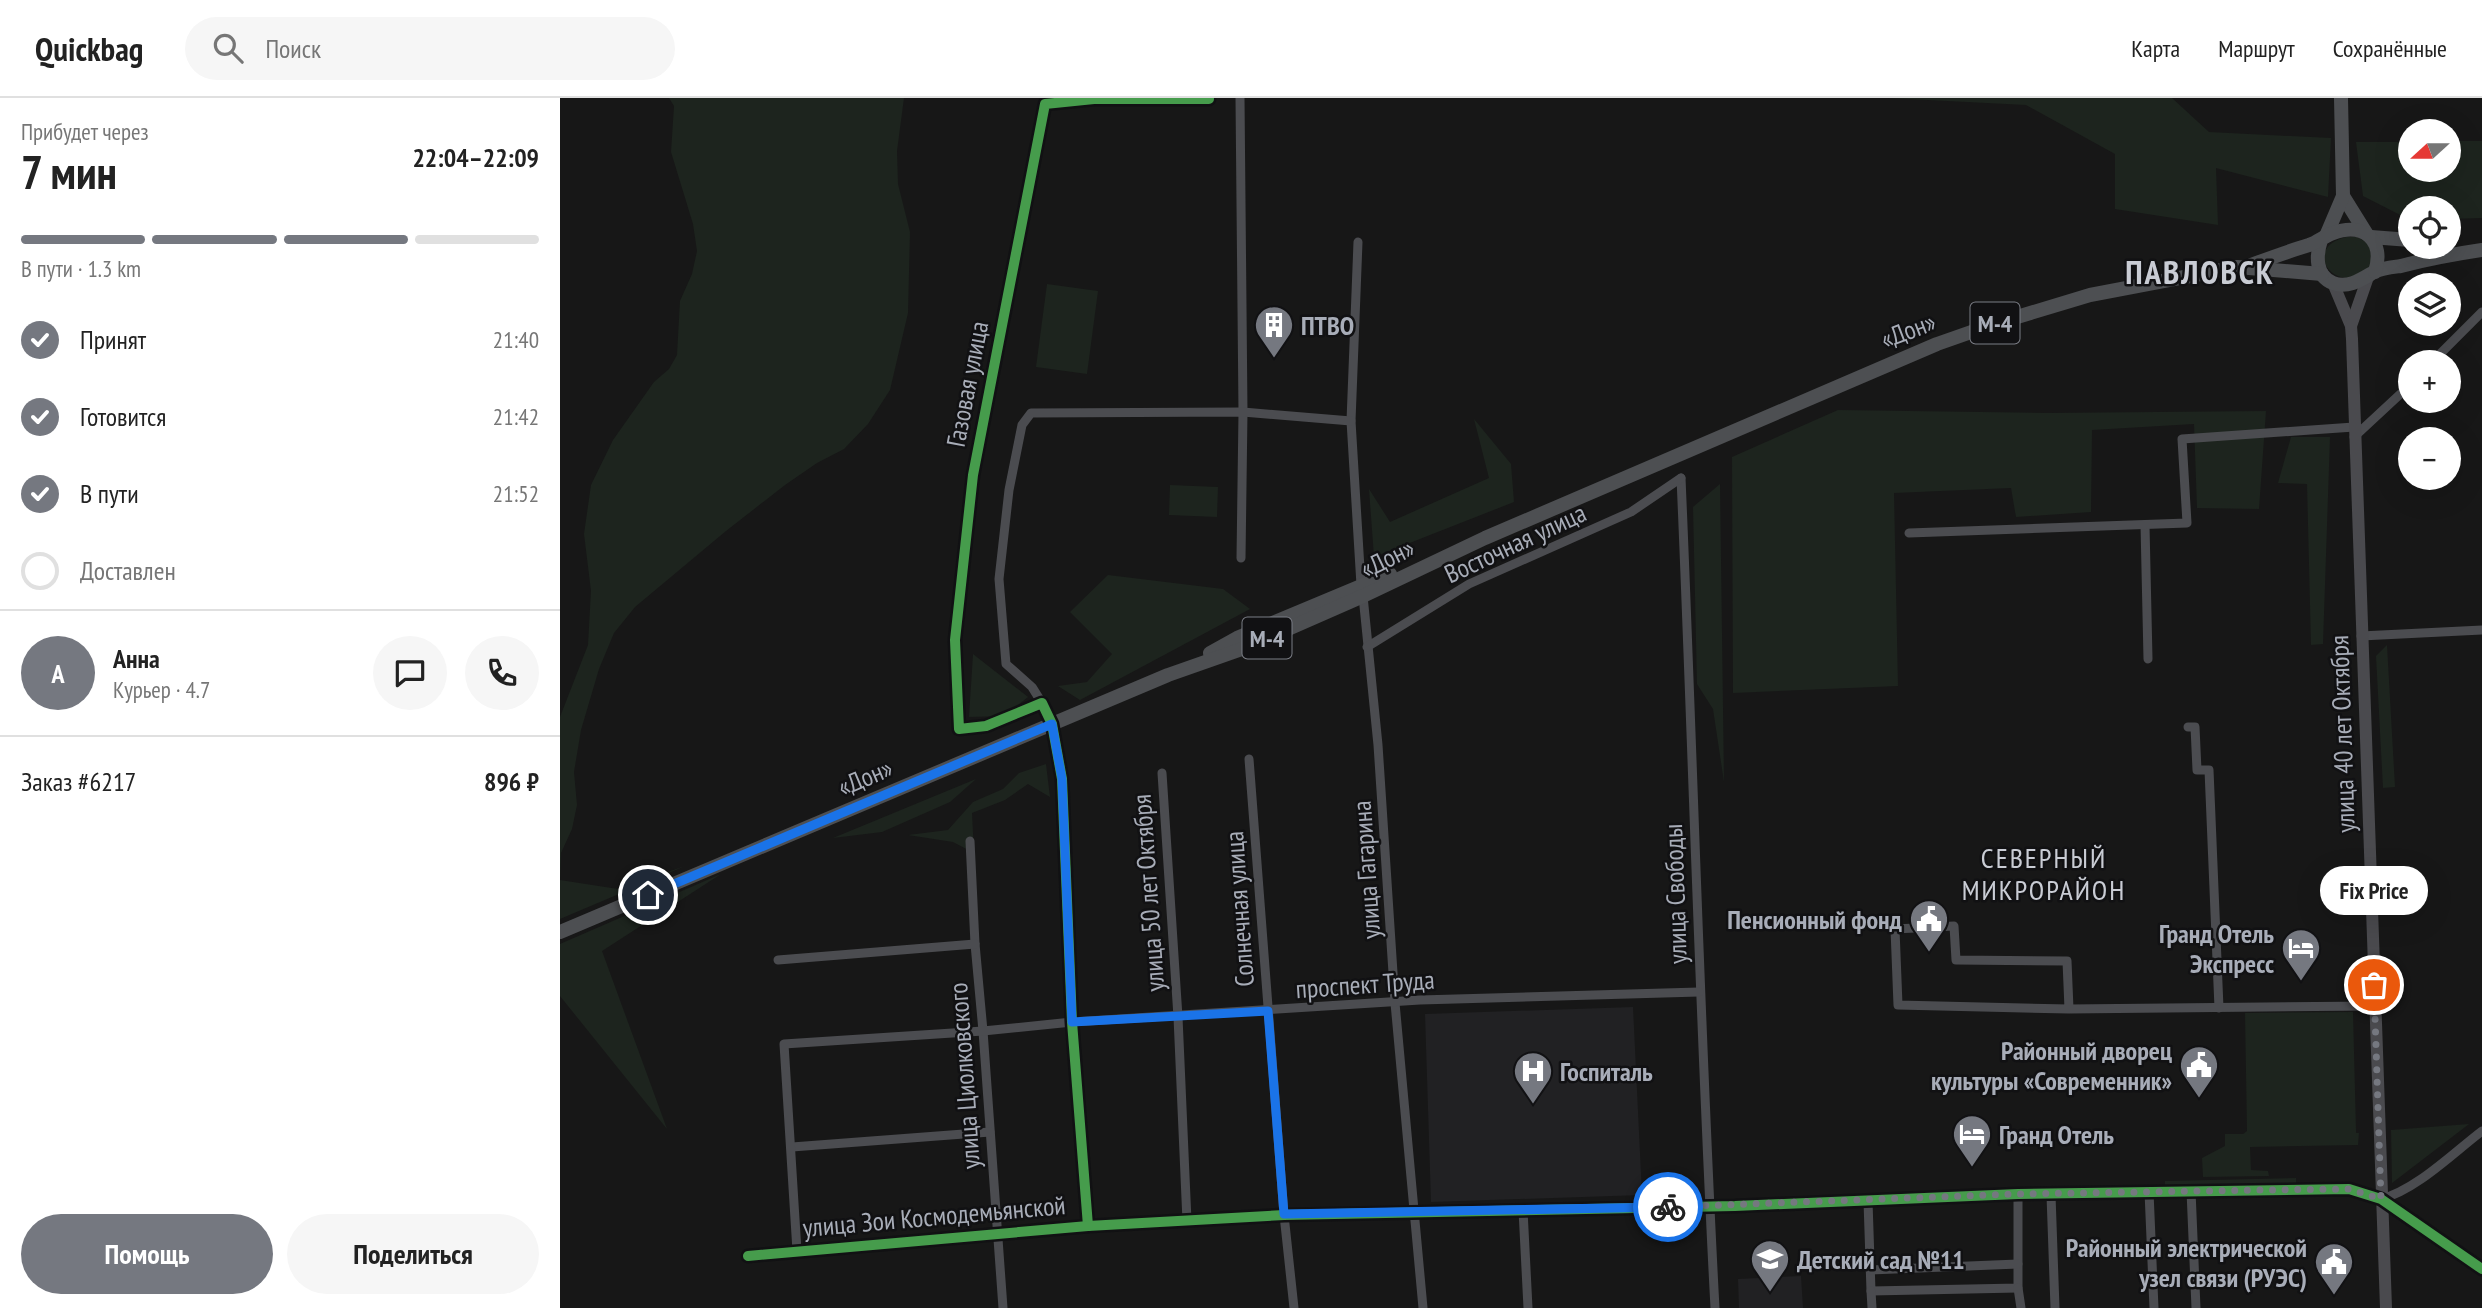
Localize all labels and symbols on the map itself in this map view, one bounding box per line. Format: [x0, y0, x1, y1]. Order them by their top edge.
north arrow [2398, 119, 2460, 182]
district label: ПАВЛОВСК [2125, 250, 2275, 293]
road number: М-4 [1970, 303, 2020, 344]
building icon: ПТВО [1253, 304, 1295, 359]
street label: «Дон» [1876, 305, 1940, 355]
place label: ПТВО [1301, 309, 1354, 342]
street label: Газовая улица [939, 318, 995, 450]
street label: Восточная улица [1439, 496, 1591, 590]
street label: «Дон» [1354, 531, 1420, 585]
road number: М-4 [1242, 618, 1292, 658]
street label: улица 40 лет Октября [2322, 635, 2362, 833]
street label: «Дон» [833, 751, 897, 803]
street label: улица 50 лет Октября [1125, 793, 1171, 993]
street label: улица Гагарина [1345, 800, 1387, 940]
street label: улица Свободы [1656, 823, 1694, 965]
street label: Солнечная улица [1217, 830, 1261, 988]
district label: СЕВЕРНЫЙ МИКРОРАЙОН [1962, 839, 2126, 908]
pin [618, 865, 678, 925]
callout: Fix Price [2320, 866, 2428, 915]
public building icon: Пенсионный фонд [1908, 898, 1950, 953]
place label: Пенсионный фонд [1727, 903, 1903, 936]
place label: Гранд Отель Экспресс [2159, 917, 2274, 980]
hotel icon: Гранд Отель Экспресс [2280, 927, 2322, 982]
pin [2344, 955, 2404, 1015]
street label: проспект Труда [1294, 963, 1436, 1005]
street label: улица Циолковского [941, 982, 987, 1170]
place label: Районный дворец культуры «Современник» [1931, 1034, 2172, 1097]
public building icon: Районный дворец культуры «Современник» [2178, 1044, 2220, 1099]
hospital icon: Госпиталь [1512, 1050, 1554, 1105]
place label: Госпиталь [1560, 1055, 1653, 1088]
hotel icon: Гранд Отель [1951, 1113, 1993, 1168]
place label: Гранд Отель [1999, 1118, 2114, 1151]
courier [1633, 1172, 1703, 1242]
street label: улица Зои Космодемьянской [801, 1188, 1067, 1244]
place label: Районный электрической узел связи (РУЭС) [2066, 1231, 2307, 1294]
school or university icon: Детский сад №11 [1749, 1238, 1791, 1293]
public building icon: Районный электрической узел связи (РУЭС) [2313, 1241, 2355, 1296]
place label: Детский сад №11 [1797, 1243, 1965, 1276]

